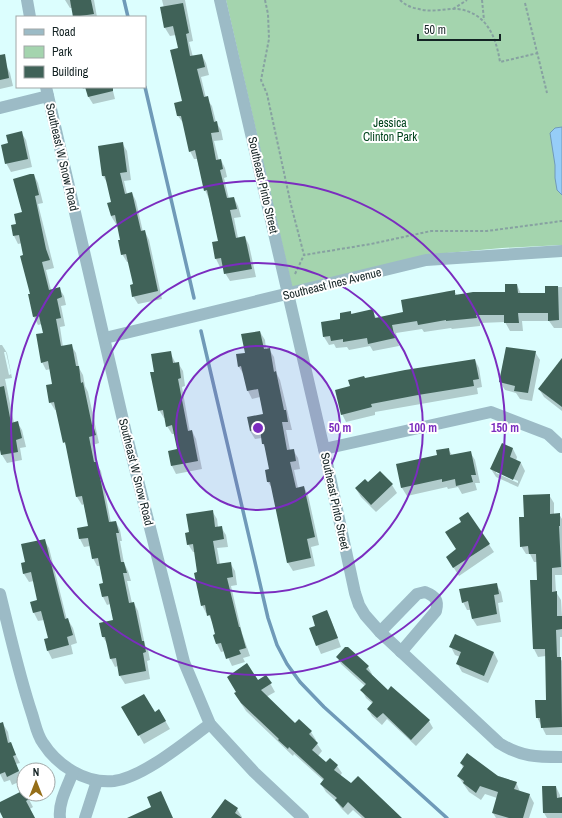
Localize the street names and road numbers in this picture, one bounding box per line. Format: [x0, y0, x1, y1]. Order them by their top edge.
street label: Southeast W Snow Road [42, 102, 82, 212]
street label: Southeast Pinto Street [244, 135, 282, 235]
street label: Southeast Ines Avenue [281, 264, 383, 304]
street label: Southeast W Snow Road [115, 417, 157, 527]
street label: Southeast Pinto Street [317, 451, 353, 551]

